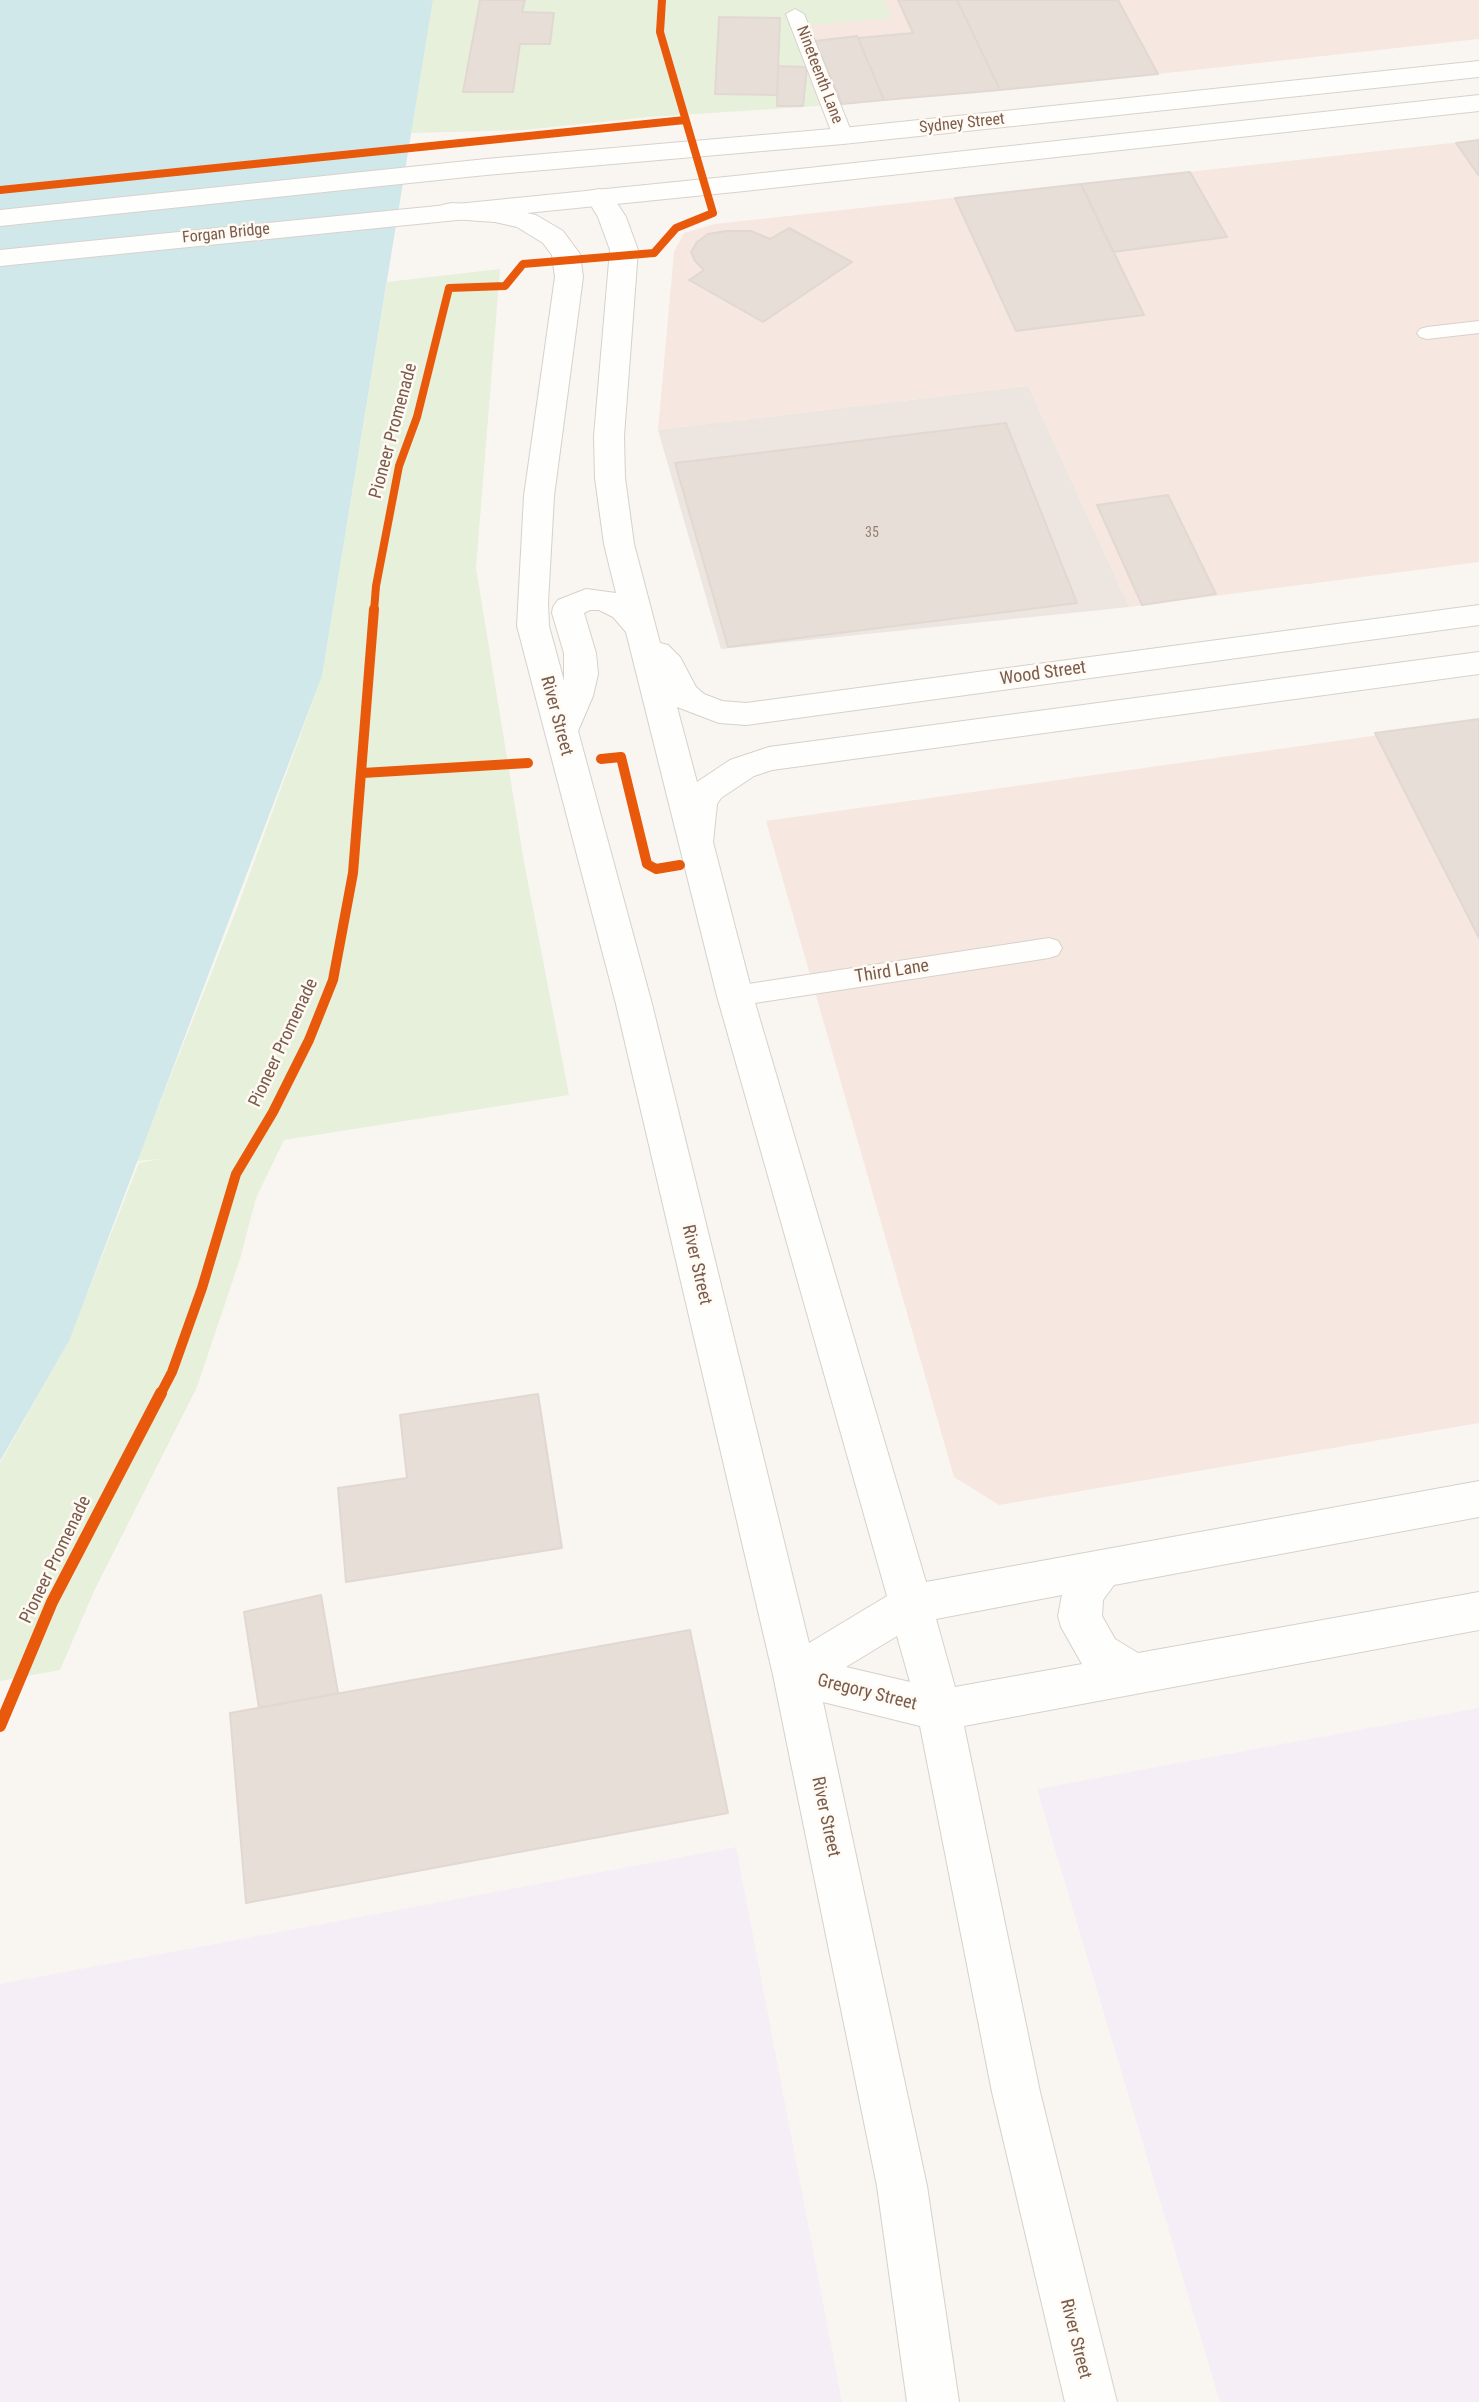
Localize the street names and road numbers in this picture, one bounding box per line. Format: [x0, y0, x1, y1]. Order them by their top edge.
street label: Nineteenth Lane [792, 23, 846, 127]
street label: Sydney Street [918, 110, 1006, 138]
street label: Forgan Bridge [181, 220, 271, 248]
street label: Pioneer Promenade [366, 361, 422, 501]
street label: Wood Street [999, 657, 1087, 691]
street label: River Street [535, 674, 577, 758]
street label: Third Lane [853, 955, 931, 989]
street label: Pioneer Promenade [245, 975, 323, 1111]
street label: River Street [676, 1223, 716, 1307]
street label: Pioneer Promenade [16, 1493, 96, 1627]
street label: Gregory Street [815, 1670, 919, 1716]
street label: River Street [806, 1775, 844, 1859]
street label: River Street [1055, 2297, 1095, 2381]

